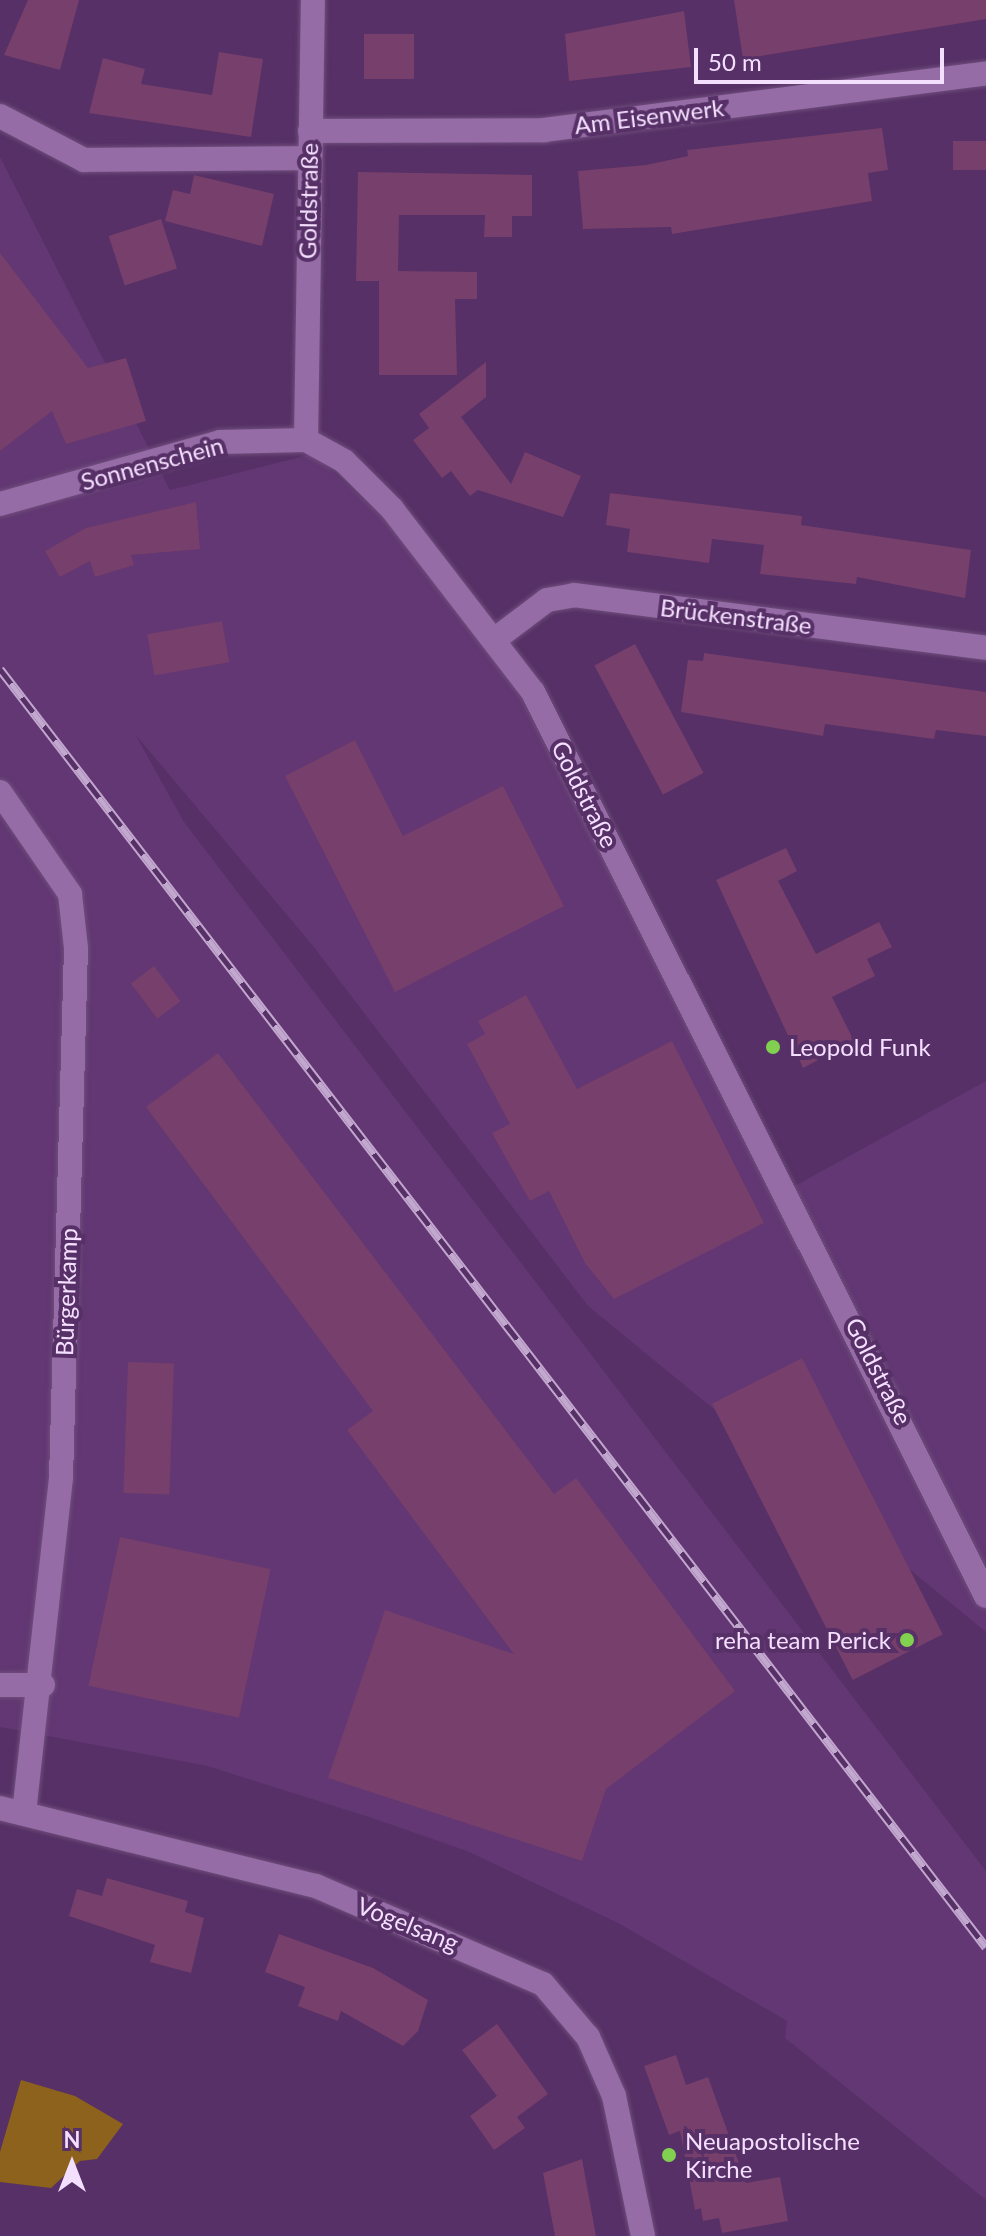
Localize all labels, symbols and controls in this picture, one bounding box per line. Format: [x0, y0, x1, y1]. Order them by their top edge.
scale bar [698, 32, 948, 82]
text: 50 m [708, 47, 762, 76]
street label: Am Eisenwerk [573, 93, 725, 139]
street label: Goldstraße [293, 143, 323, 259]
street label: Sonnenschein [78, 430, 226, 496]
street label: Brückenstraße [659, 592, 813, 640]
street label: Goldstraße [546, 736, 624, 852]
place label: Leopold Funk [789, 1033, 931, 1061]
marker: Leopold Funk [764, 1038, 782, 1056]
street label: Bürgerkamp [49, 1227, 83, 1357]
street label: Goldstraße [840, 1313, 918, 1429]
place label: reha team Perick [715, 1626, 891, 1654]
marker: reha team Perick [898, 1631, 916, 1649]
street label: Vogelsang [353, 1891, 463, 1957]
north arrow [32, 2124, 112, 2204]
text: N [64, 2126, 80, 2153]
place label: Neuapostolische Kirche [685, 2127, 860, 2183]
marker: Neuapostolische Kirche [660, 2146, 678, 2164]

